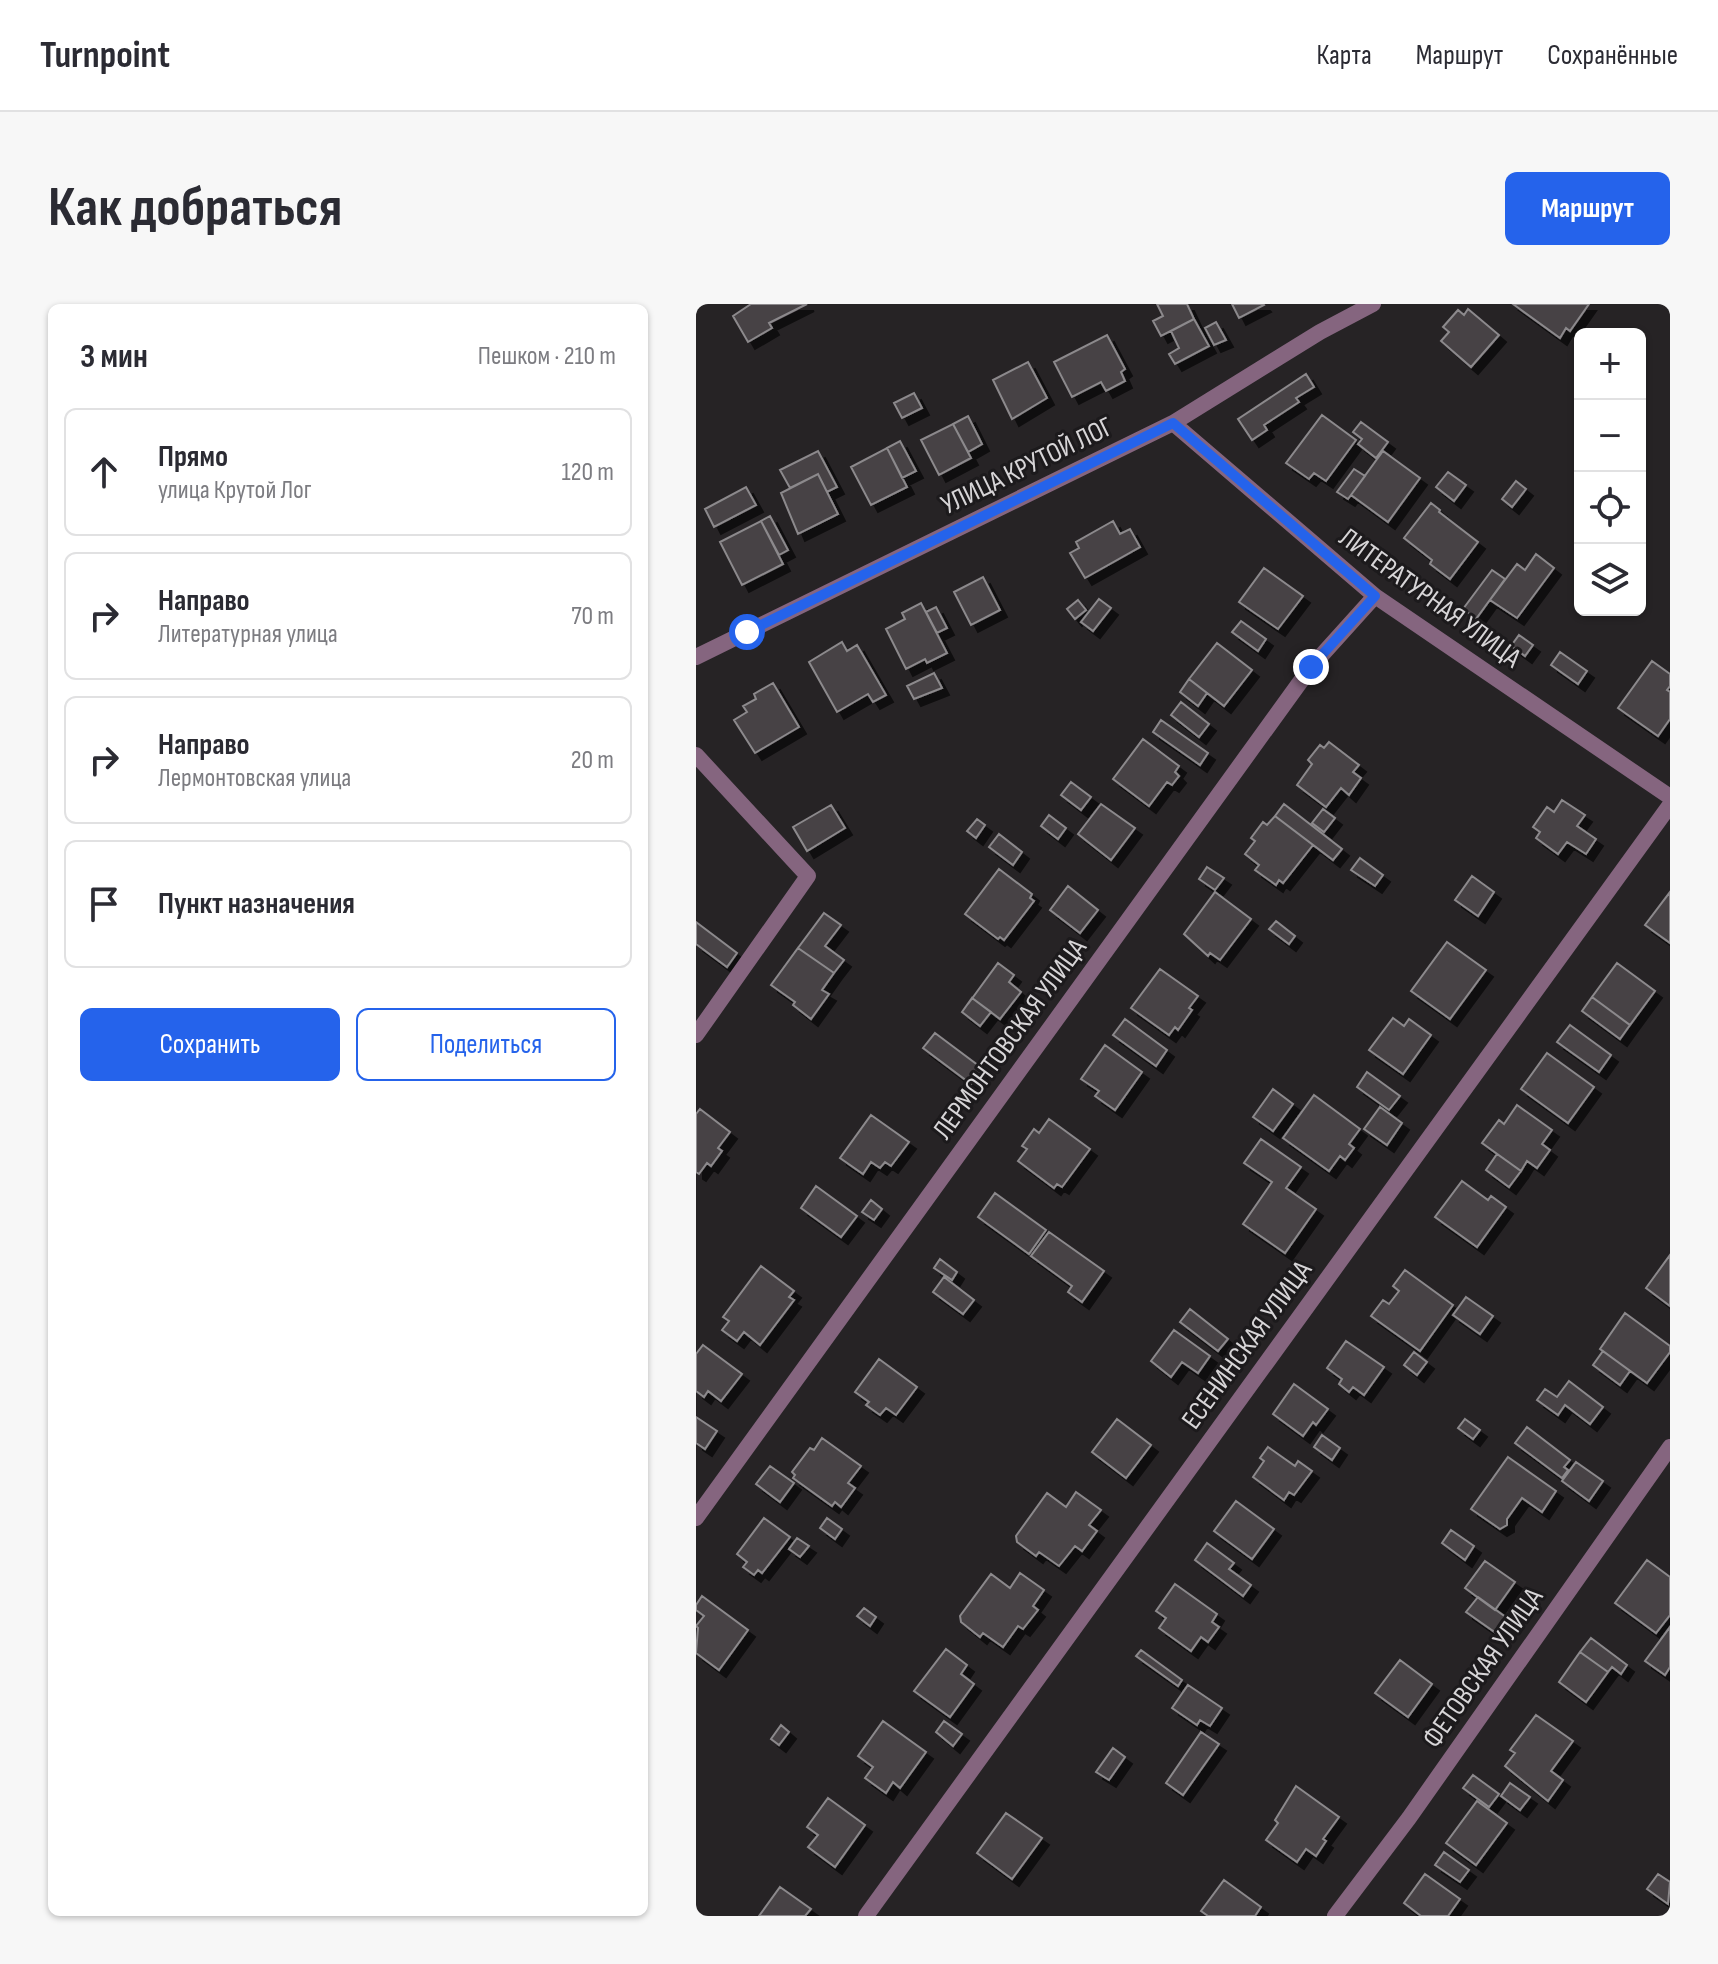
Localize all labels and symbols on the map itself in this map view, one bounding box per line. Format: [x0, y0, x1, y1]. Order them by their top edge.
street label: УЛИЦА КРУТОЙ ЛОГ [936, 410, 1118, 522]
street label: ЛИТЕРАТУРНАЯ УЛИЦА [1333, 521, 1528, 676]
route start [729, 614, 765, 650]
route end [1293, 649, 1329, 685]
street label: ЛЕРМОНТОВСКАЯ УЛИЦА [926, 932, 1094, 1146]
street label: ЕСЕНИНСКАЯ УЛИЦА [1175, 1254, 1320, 1436]
street label: ФЕТОВСКАЯ УЛИЦА [1416, 1581, 1551, 1754]

